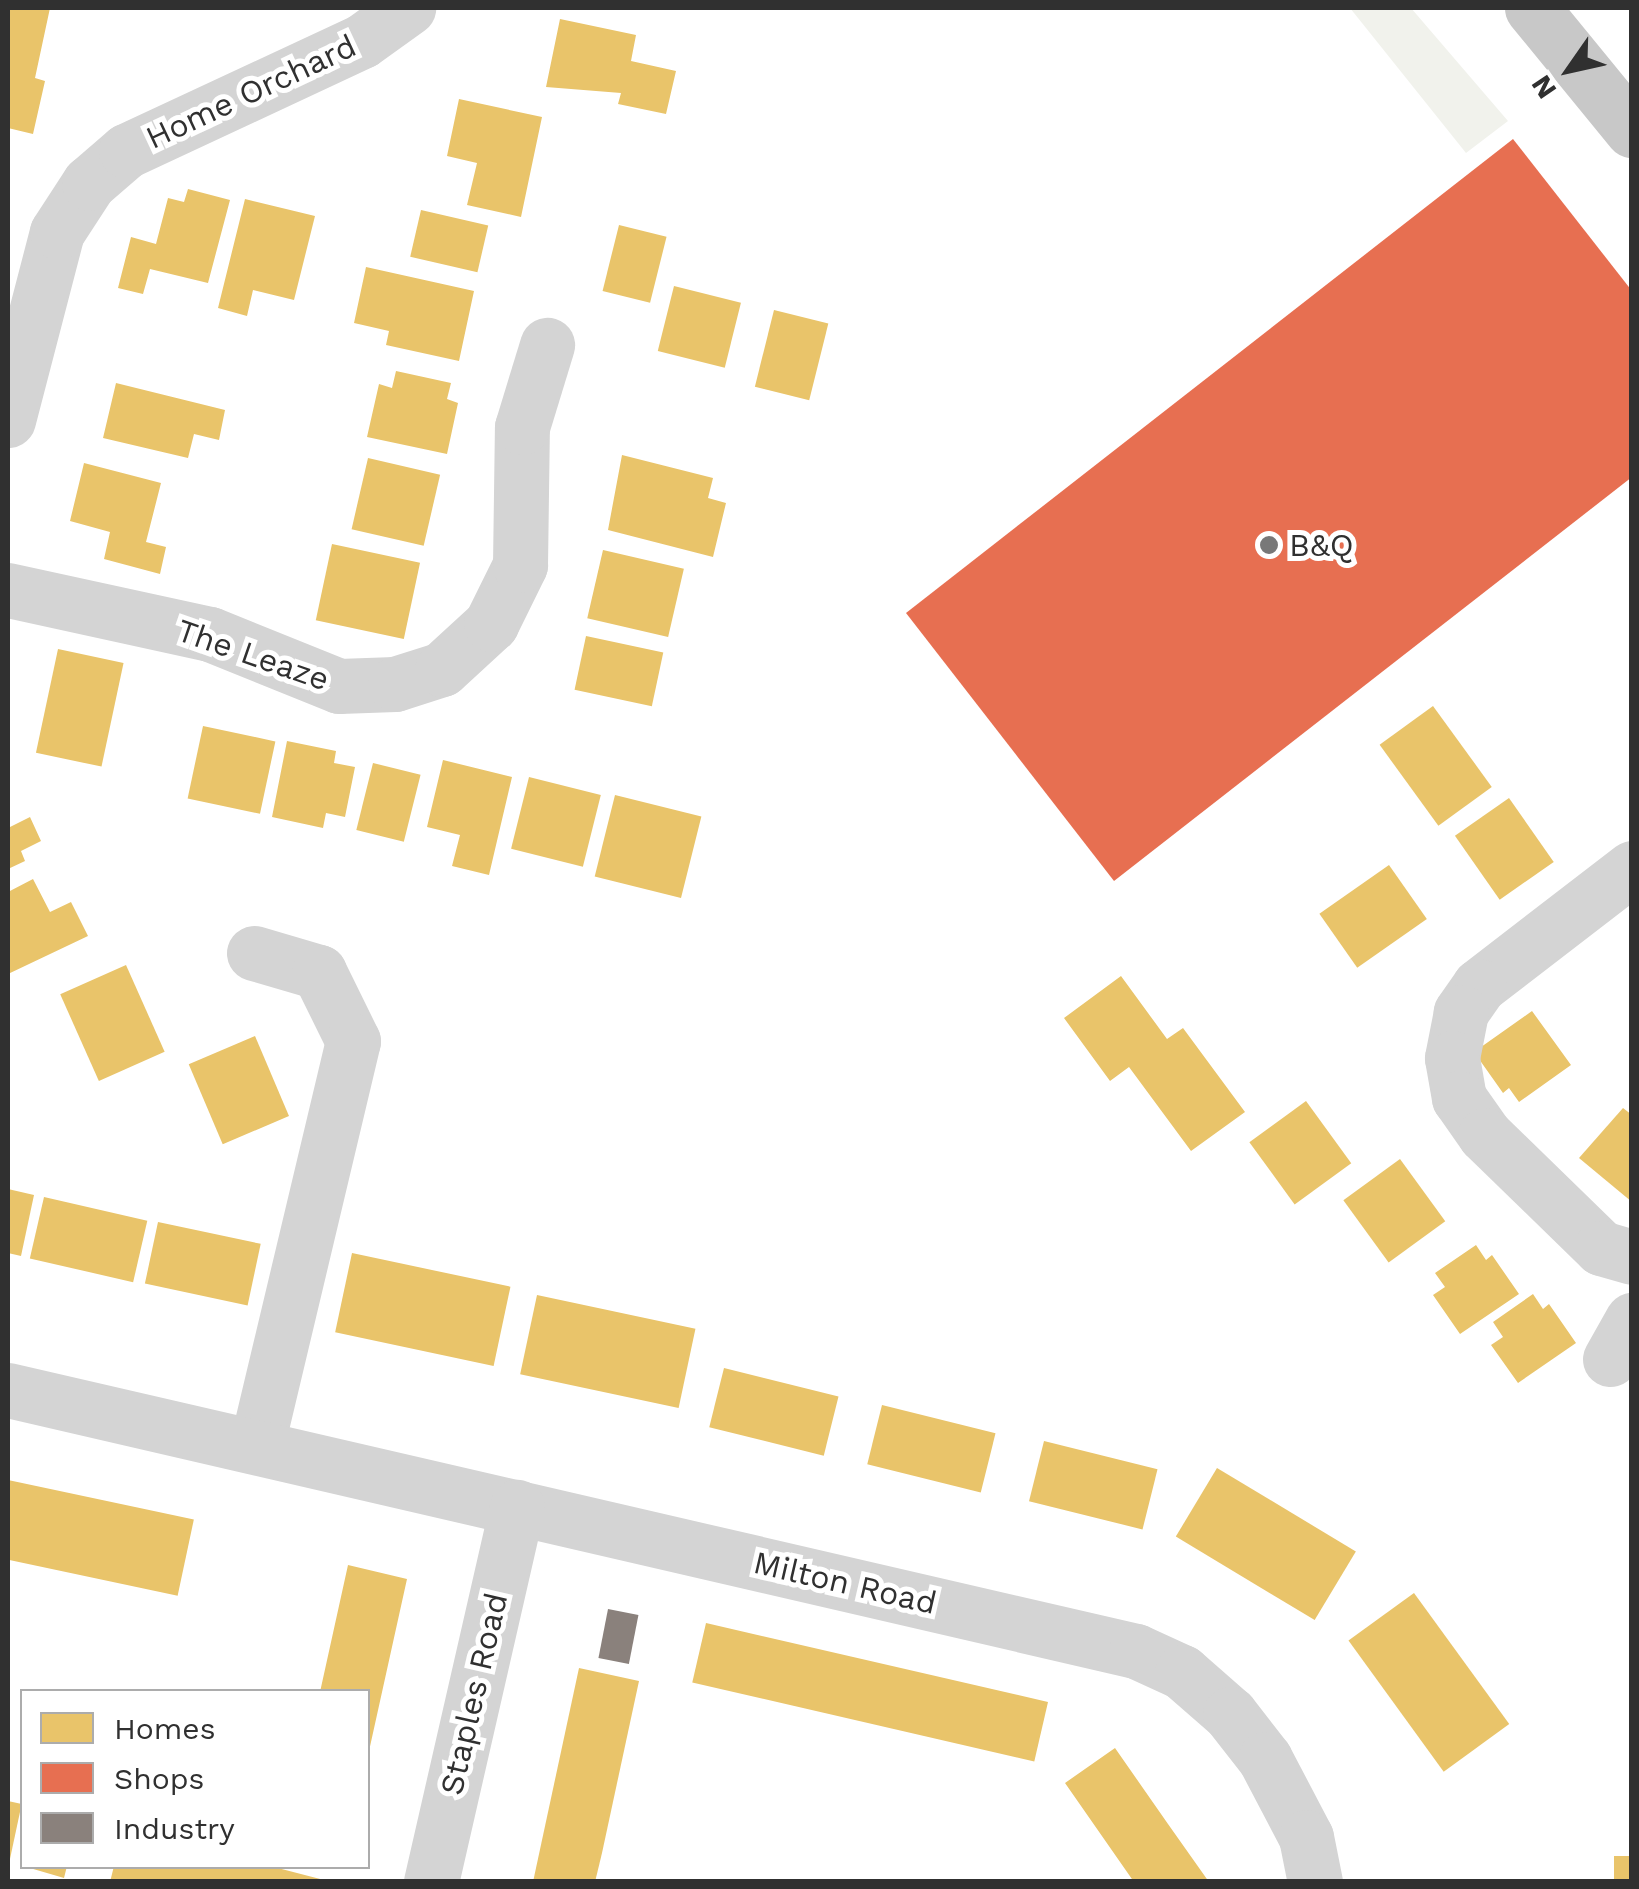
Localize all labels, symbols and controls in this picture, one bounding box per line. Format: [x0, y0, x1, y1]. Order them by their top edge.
north arrow [1519, 20, 1619, 120]
street label: Home Orchard [140, 27, 362, 157]
text: N [1524, 69, 1563, 105]
place label: B&Q [1289, 526, 1354, 564]
marker: B&Q [1258, 534, 1280, 556]
street label: The Leaze [172, 611, 334, 699]
street label: Milton Road [750, 1543, 940, 1623]
street label: Staples Road [432, 1589, 516, 1799]
legend [20, 1689, 370, 1869]
text: Homes [114, 1711, 216, 1746]
text: Shops [114, 1761, 204, 1796]
text: Industry [114, 1811, 235, 1846]

